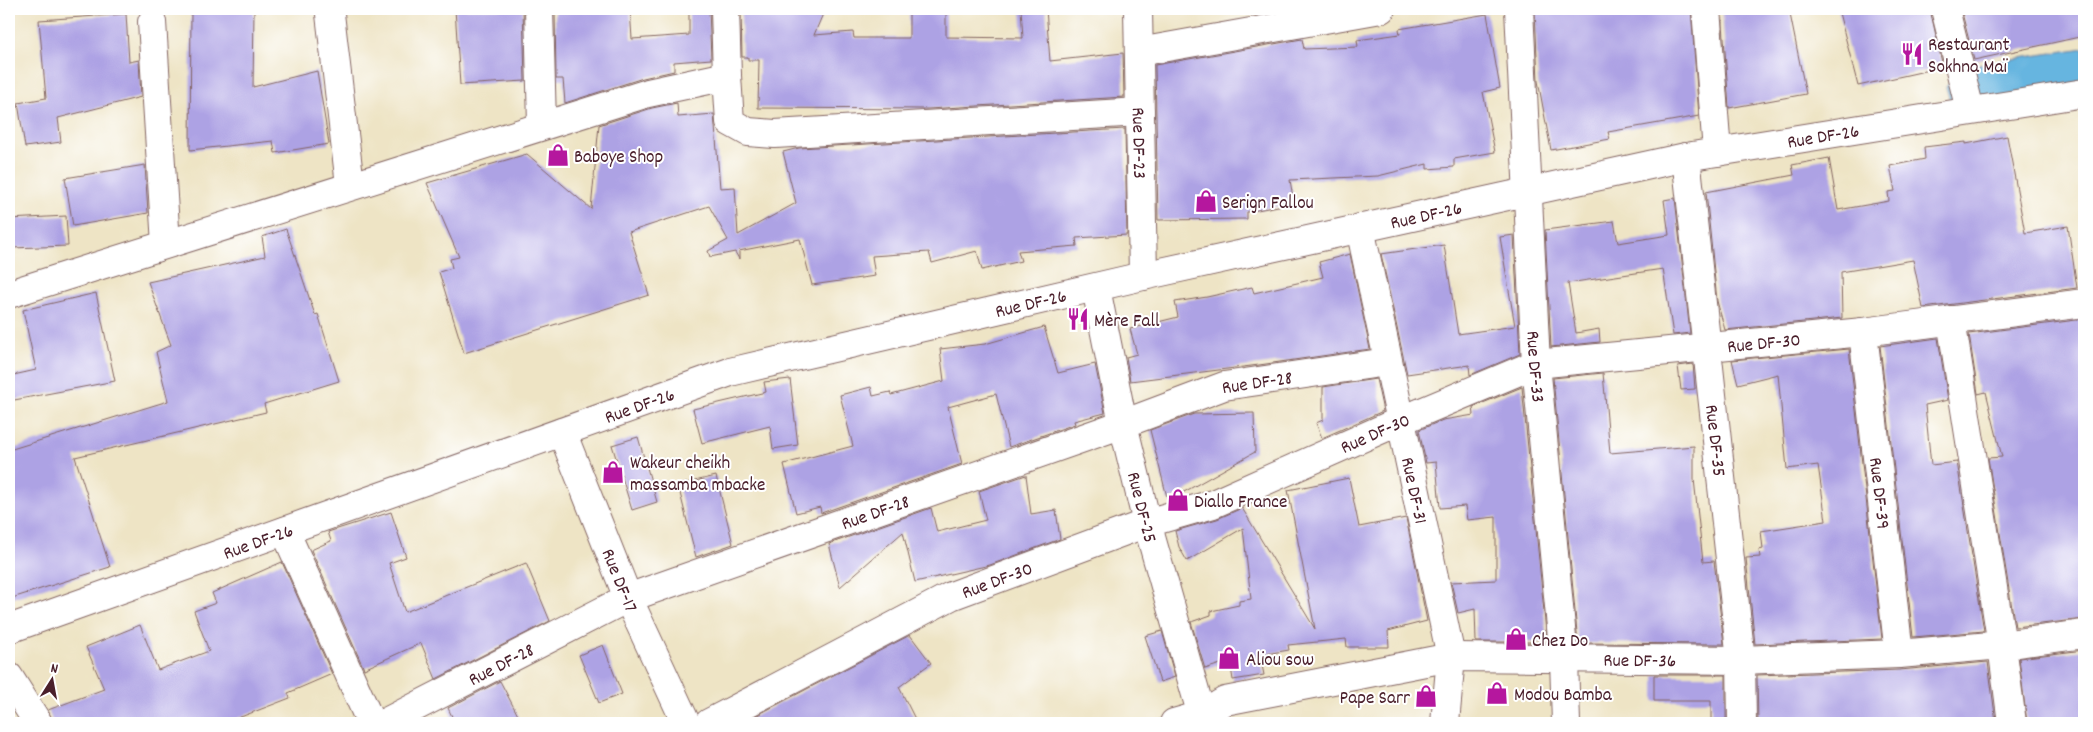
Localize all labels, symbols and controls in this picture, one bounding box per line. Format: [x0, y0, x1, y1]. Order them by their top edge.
place label: Restaurant Sokhna Maï [1928, 33, 2009, 82]
restaurant icon: Restaurant Sokhna Maï [1899, 41, 1925, 67]
street label: Rue DF-23 [1123, 107, 1151, 179]
street label: Rue DF-26 [1785, 119, 1861, 158]
shop icon: Baboye Shop [545, 142, 571, 168]
place label: Baboye Shop [574, 145, 663, 172]
shop icon: Serign Fallou [1193, 188, 1219, 214]
place label: Serign Fallou [1222, 191, 1314, 218]
street label: Rue DF-26 [1388, 196, 1465, 238]
street label: Rue DF-26 [993, 284, 1070, 327]
restaurant icon: Mère Fall [1065, 306, 1091, 332]
place label: Mère Fall [1094, 309, 1160, 336]
street label: Rue DF-30 [1726, 328, 1802, 362]
street label: Rue DF-33 [1517, 330, 1550, 404]
street label: Rue DF-28 [1220, 366, 1294, 403]
street label: Rue DF-26 [602, 383, 679, 433]
street label: Rue DF-35 [1696, 403, 1731, 478]
street label: Rue DF-30 [1337, 408, 1415, 463]
place label: Wakeur cheikh massamba mbacke [630, 451, 765, 500]
street label: Rue DF-31 [1392, 455, 1432, 527]
street label: Rue DF-39 [1860, 456, 1895, 531]
shop icon: Wakeur cheikh massamba mbacke [600, 459, 626, 485]
street label: Rue DF-25 [1118, 470, 1162, 546]
shop icon: Diallo France [1165, 487, 1191, 513]
street label: Rue DF-28 [838, 490, 914, 539]
place label: Diallo France [1194, 490, 1287, 517]
street label: Rue DF-26 [220, 519, 298, 569]
street label: Rue DF-17 [593, 545, 643, 617]
street label: Rue DF-30 [959, 557, 1037, 608]
shop icon: Chez Do [1503, 626, 1529, 652]
place label: Chez Do [1532, 629, 1588, 656]
street label: Rue DF-28 [464, 638, 540, 695]
shop icon: Aliou sow [1216, 645, 1242, 671]
place label: Aliou sow [1246, 648, 1314, 675]
street label: Rue DF-36 [1603, 649, 1676, 676]
north arrow [28, 654, 78, 704]
text: N [49, 659, 59, 680]
shop icon: Modou Bamba [1484, 680, 1510, 706]
shop icon: Pape Sarr [1413, 683, 1439, 709]
place label: Modou Bamba [1514, 683, 1613, 710]
place label: Pape Sarr [1340, 686, 1410, 713]

